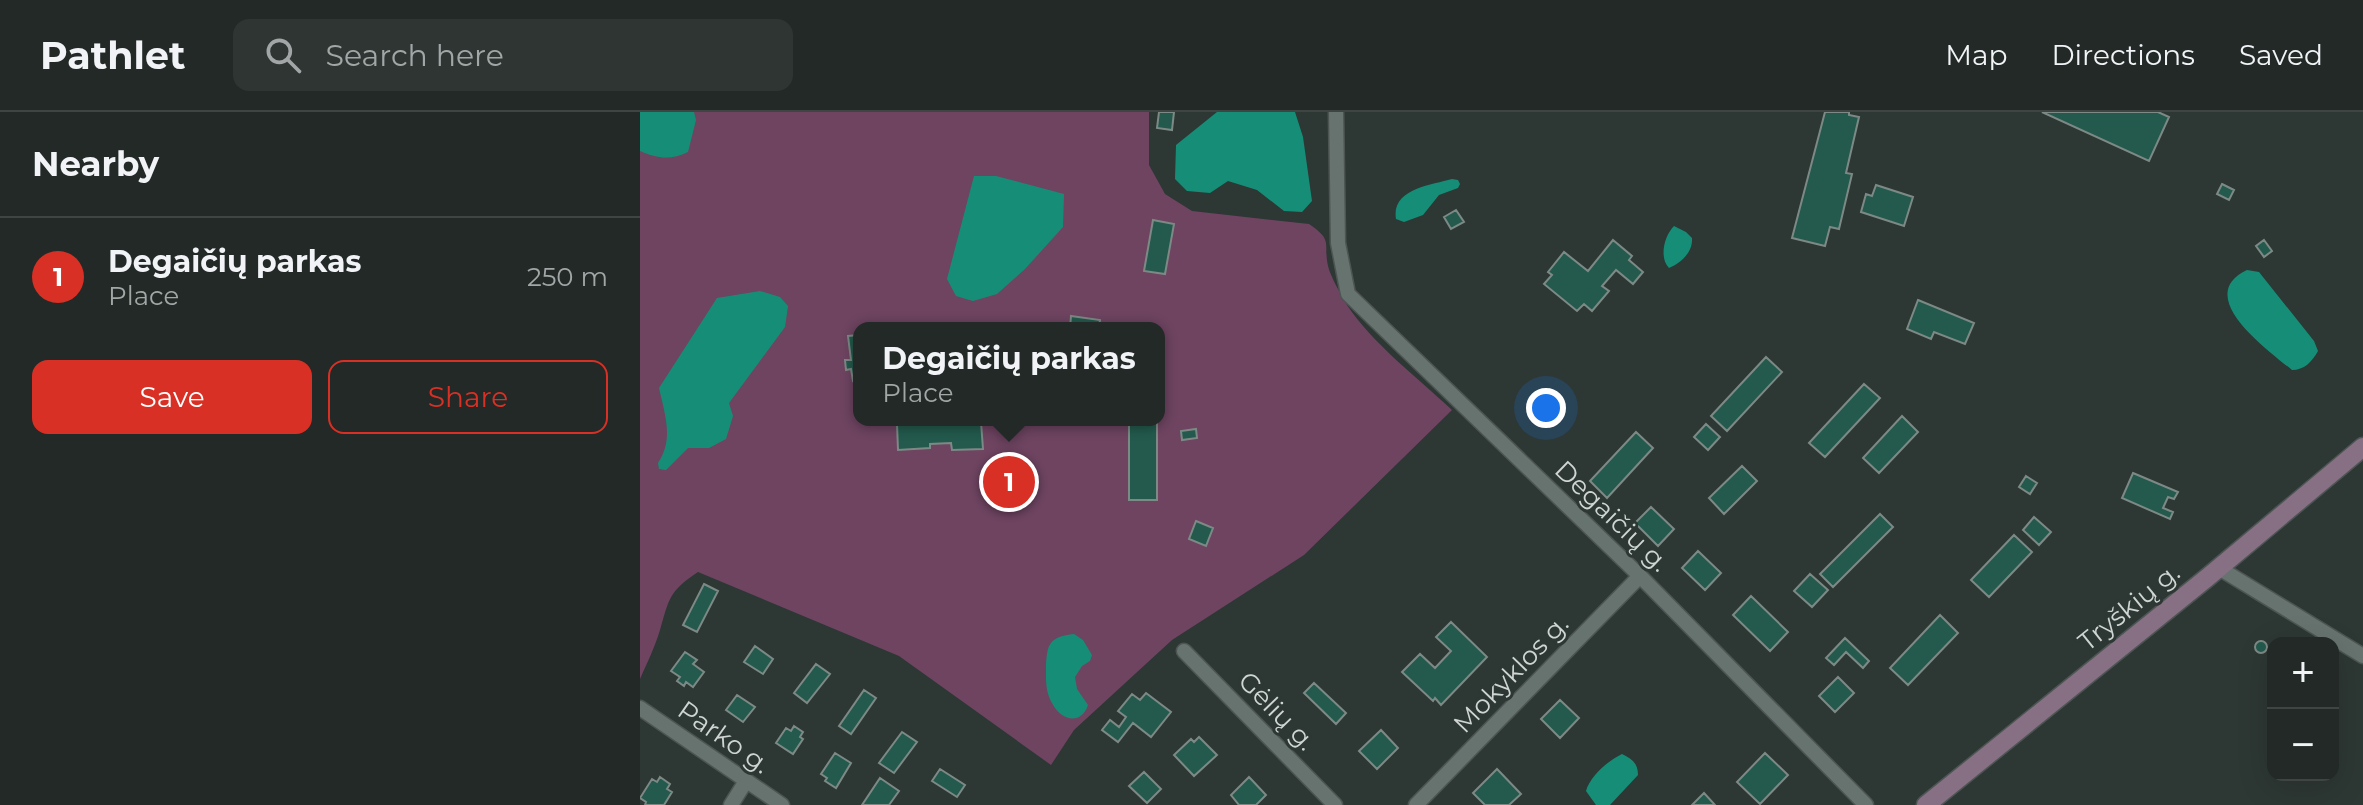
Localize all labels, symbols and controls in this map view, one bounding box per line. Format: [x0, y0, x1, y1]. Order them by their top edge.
search box [233, 19, 793, 91]
text: Pathlet [40, 32, 185, 79]
icon: search [261, 33, 305, 77]
text: Search here [325, 37, 504, 74]
text: Map [1945, 38, 2007, 72]
text: Directions [2051, 38, 2195, 72]
text: Saved [2239, 38, 2323, 72]
text: Nearby [32, 143, 159, 185]
text: Degaičių parkas [108, 243, 362, 280]
text: 1 [53, 261, 63, 293]
text: 250 m [527, 261, 608, 293]
text: Place [108, 280, 179, 312]
popup [853, 322, 1165, 426]
text: Degaičių parkas [882, 340, 1136, 377]
button: Save [32, 360, 312, 434]
button: Share [328, 360, 608, 434]
text: Place [882, 377, 953, 409]
your location [1526, 388, 1566, 428]
pin: 1 [983, 452, 1035, 512]
street label: Degaičių g. [1548, 454, 1676, 578]
street label: Tryškių g. [2072, 556, 2186, 658]
street label: Mokyklos g. [1447, 608, 1575, 740]
map controls [2267, 637, 2339, 781]
button: + [2267, 637, 2339, 709]
street label: Gėlių g. [1232, 665, 1322, 757]
street label: Parko g. [672, 694, 776, 780]
button: − [2267, 709, 2339, 781]

